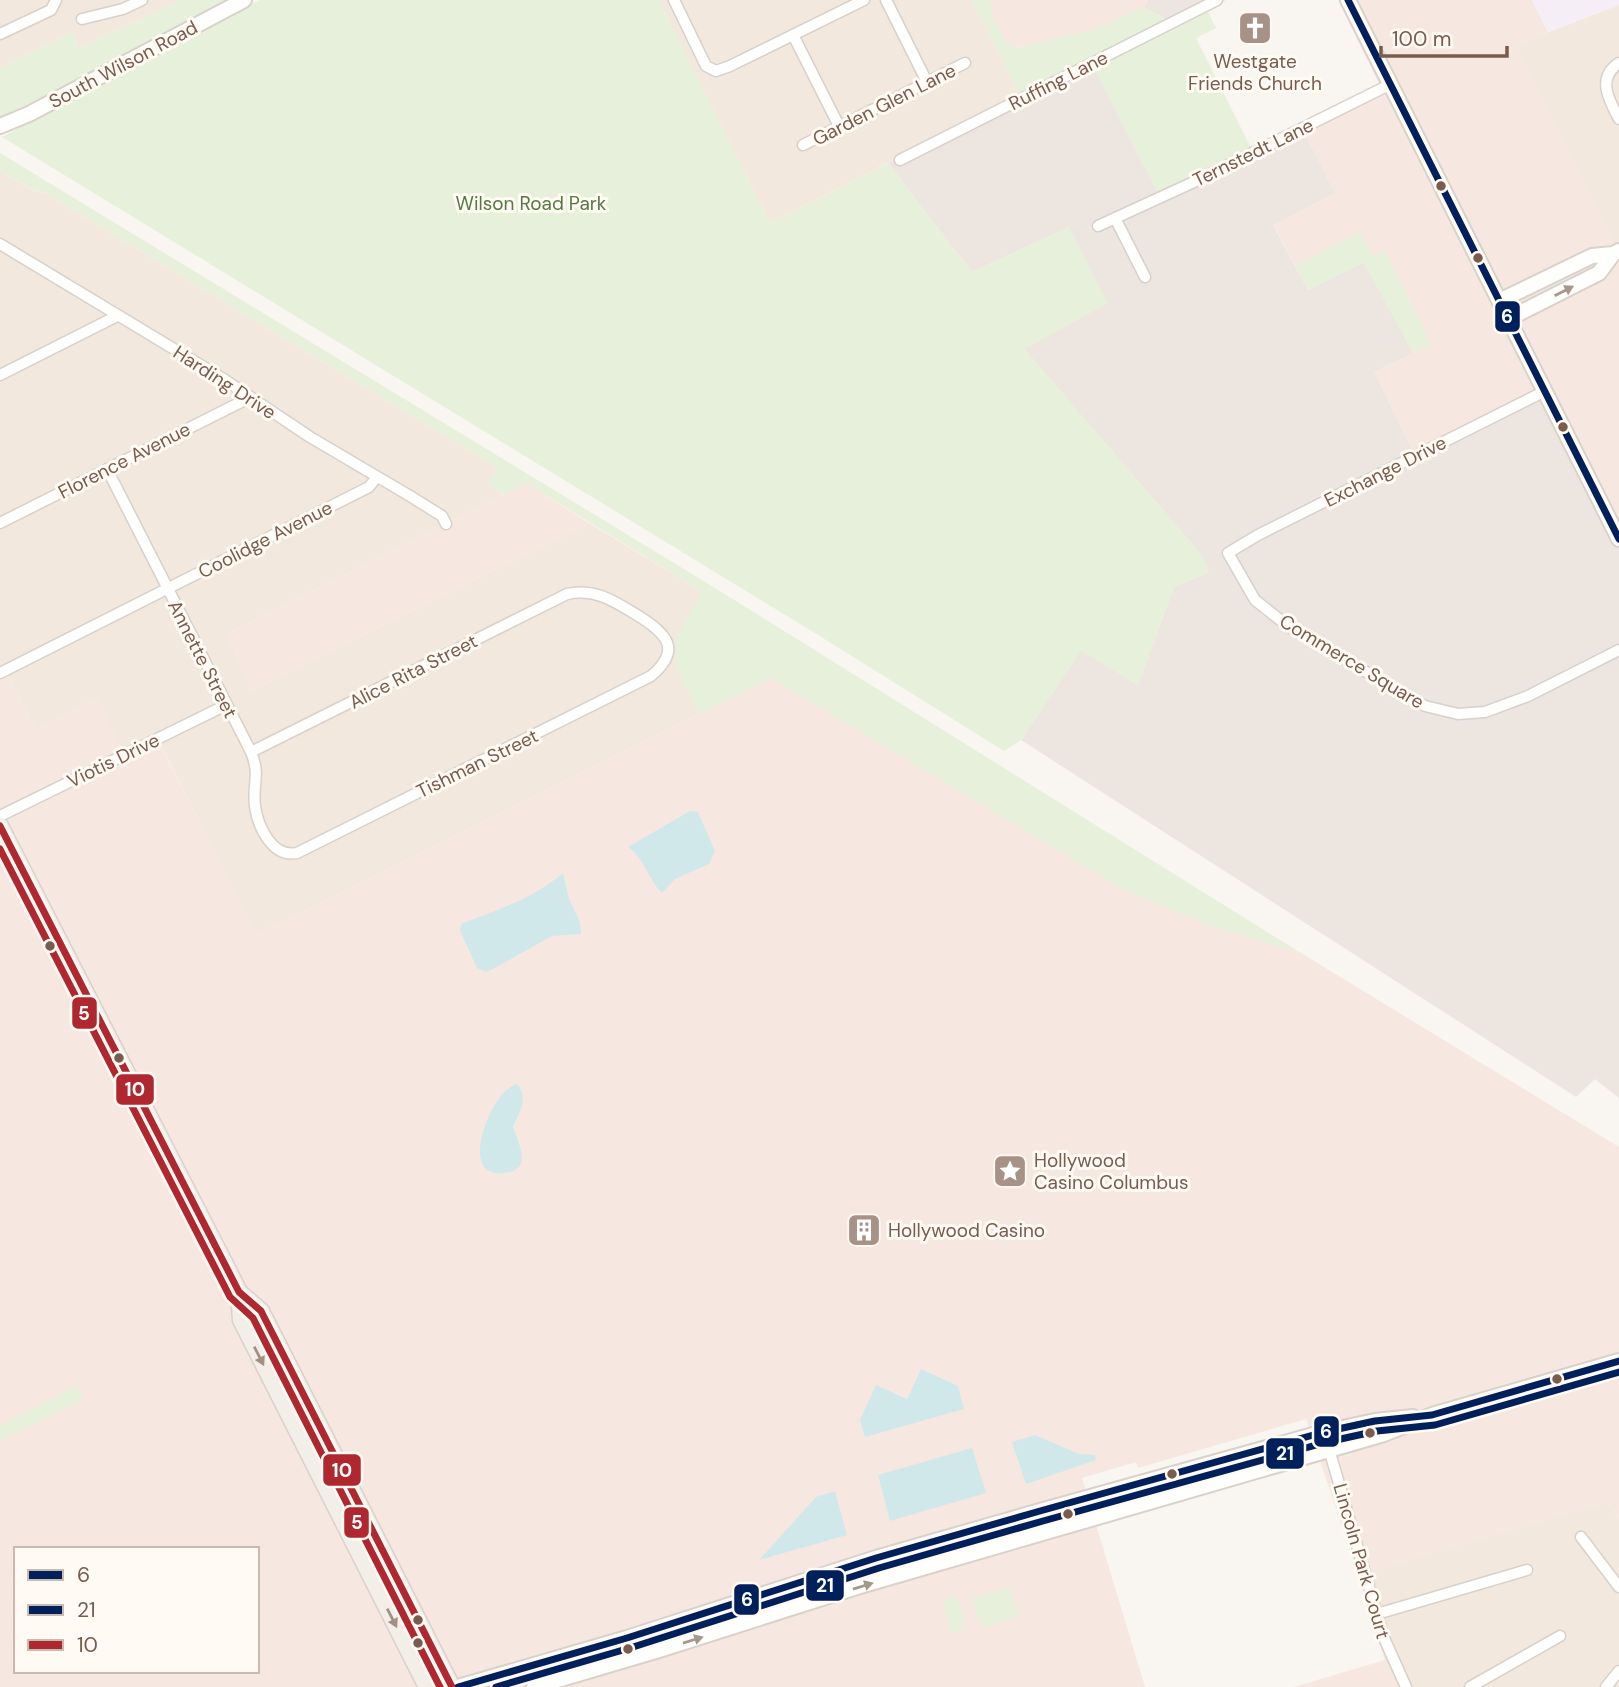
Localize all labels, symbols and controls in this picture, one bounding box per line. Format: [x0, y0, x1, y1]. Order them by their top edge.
church icon: Westgate Friends Church [1236, 9, 1274, 47]
scale bar [1381, 14, 1507, 58]
street label: South Wilson Road [45, 15, 202, 114]
text: 100 m [1392, 25, 1452, 53]
street label: Ruffing Lane [1004, 45, 1112, 116]
place label: Westgate Friends Church [1188, 49, 1322, 96]
street label: Garden Glen Lane [808, 58, 960, 151]
street label: Ternstedt Lane [1189, 112, 1318, 192]
unlabelled marker [1434, 179, 1448, 193]
park label: Wilson Road Park [456, 191, 607, 216]
unlabelled marker [1471, 251, 1485, 265]
one-way arrow [1554, 285, 1574, 297]
line badge: 6 [1494, 300, 1521, 333]
text: 6 [1501, 304, 1513, 329]
street label: Harding Drive [168, 340, 281, 425]
street label: Florence Avenue [54, 416, 195, 505]
unlabelled marker [1556, 420, 1570, 434]
street label: Exchange Drive [1320, 430, 1451, 513]
street label: Coolidge Avenue [194, 495, 337, 584]
street label: Annette Street [162, 596, 243, 722]
street label: Commerce Square [1275, 608, 1429, 715]
street label: Alice Rita Street [345, 628, 482, 715]
street label: Tishman Street [412, 723, 542, 804]
street label: Viotis Drive [63, 727, 164, 794]
unlabelled marker [43, 939, 57, 953]
line badge: 5 [71, 996, 98, 1030]
text: 5 [78, 1001, 90, 1026]
unlabelled marker [112, 1051, 126, 1065]
line badge: 10 [115, 1073, 155, 1106]
text: 10 [125, 1077, 145, 1102]
place label: Hollywood Casino Columbus [1034, 1148, 1189, 1195]
place icon: Hollywood Casino Columbus [991, 1152, 1029, 1190]
building icon: Hollywood Casino [845, 1211, 883, 1249]
place label: Hollywood Casino [888, 1218, 1045, 1243]
one-way arrow [254, 1346, 265, 1366]
unlabelled marker [1550, 1372, 1564, 1386]
line badge: 6 [1313, 1415, 1340, 1448]
text: 6 [1320, 1419, 1332, 1444]
unlabelled marker [1363, 1426, 1377, 1440]
line badge: 21 [1265, 1437, 1305, 1470]
text: 21 [1276, 1441, 1294, 1466]
line badge: 10 [322, 1453, 362, 1487]
text: 10 [332, 1458, 352, 1483]
unlabelled marker [1165, 1467, 1179, 1481]
street label: Lincoln Park Court [1327, 1480, 1396, 1642]
line badge: 5 [343, 1506, 370, 1539]
unlabelled marker [1061, 1507, 1075, 1521]
text: 5 [351, 1510, 363, 1535]
legend [14, 1547, 259, 1673]
text: 6 [77, 1561, 90, 1589]
line badge: 21 [805, 1569, 845, 1602]
text: 21 [816, 1573, 834, 1598]
one-way arrow [853, 1580, 874, 1590]
line badge: 6 [733, 1583, 760, 1616]
text: 6 [741, 1587, 753, 1612]
text: 21 [77, 1596, 96, 1624]
one-way arrow [387, 1608, 398, 1628]
unlabelled marker [411, 1613, 425, 1627]
text: 10 [77, 1631, 98, 1659]
one-way arrow [683, 1634, 704, 1644]
unlabelled marker [411, 1636, 425, 1650]
unlabelled marker [621, 1642, 635, 1656]

